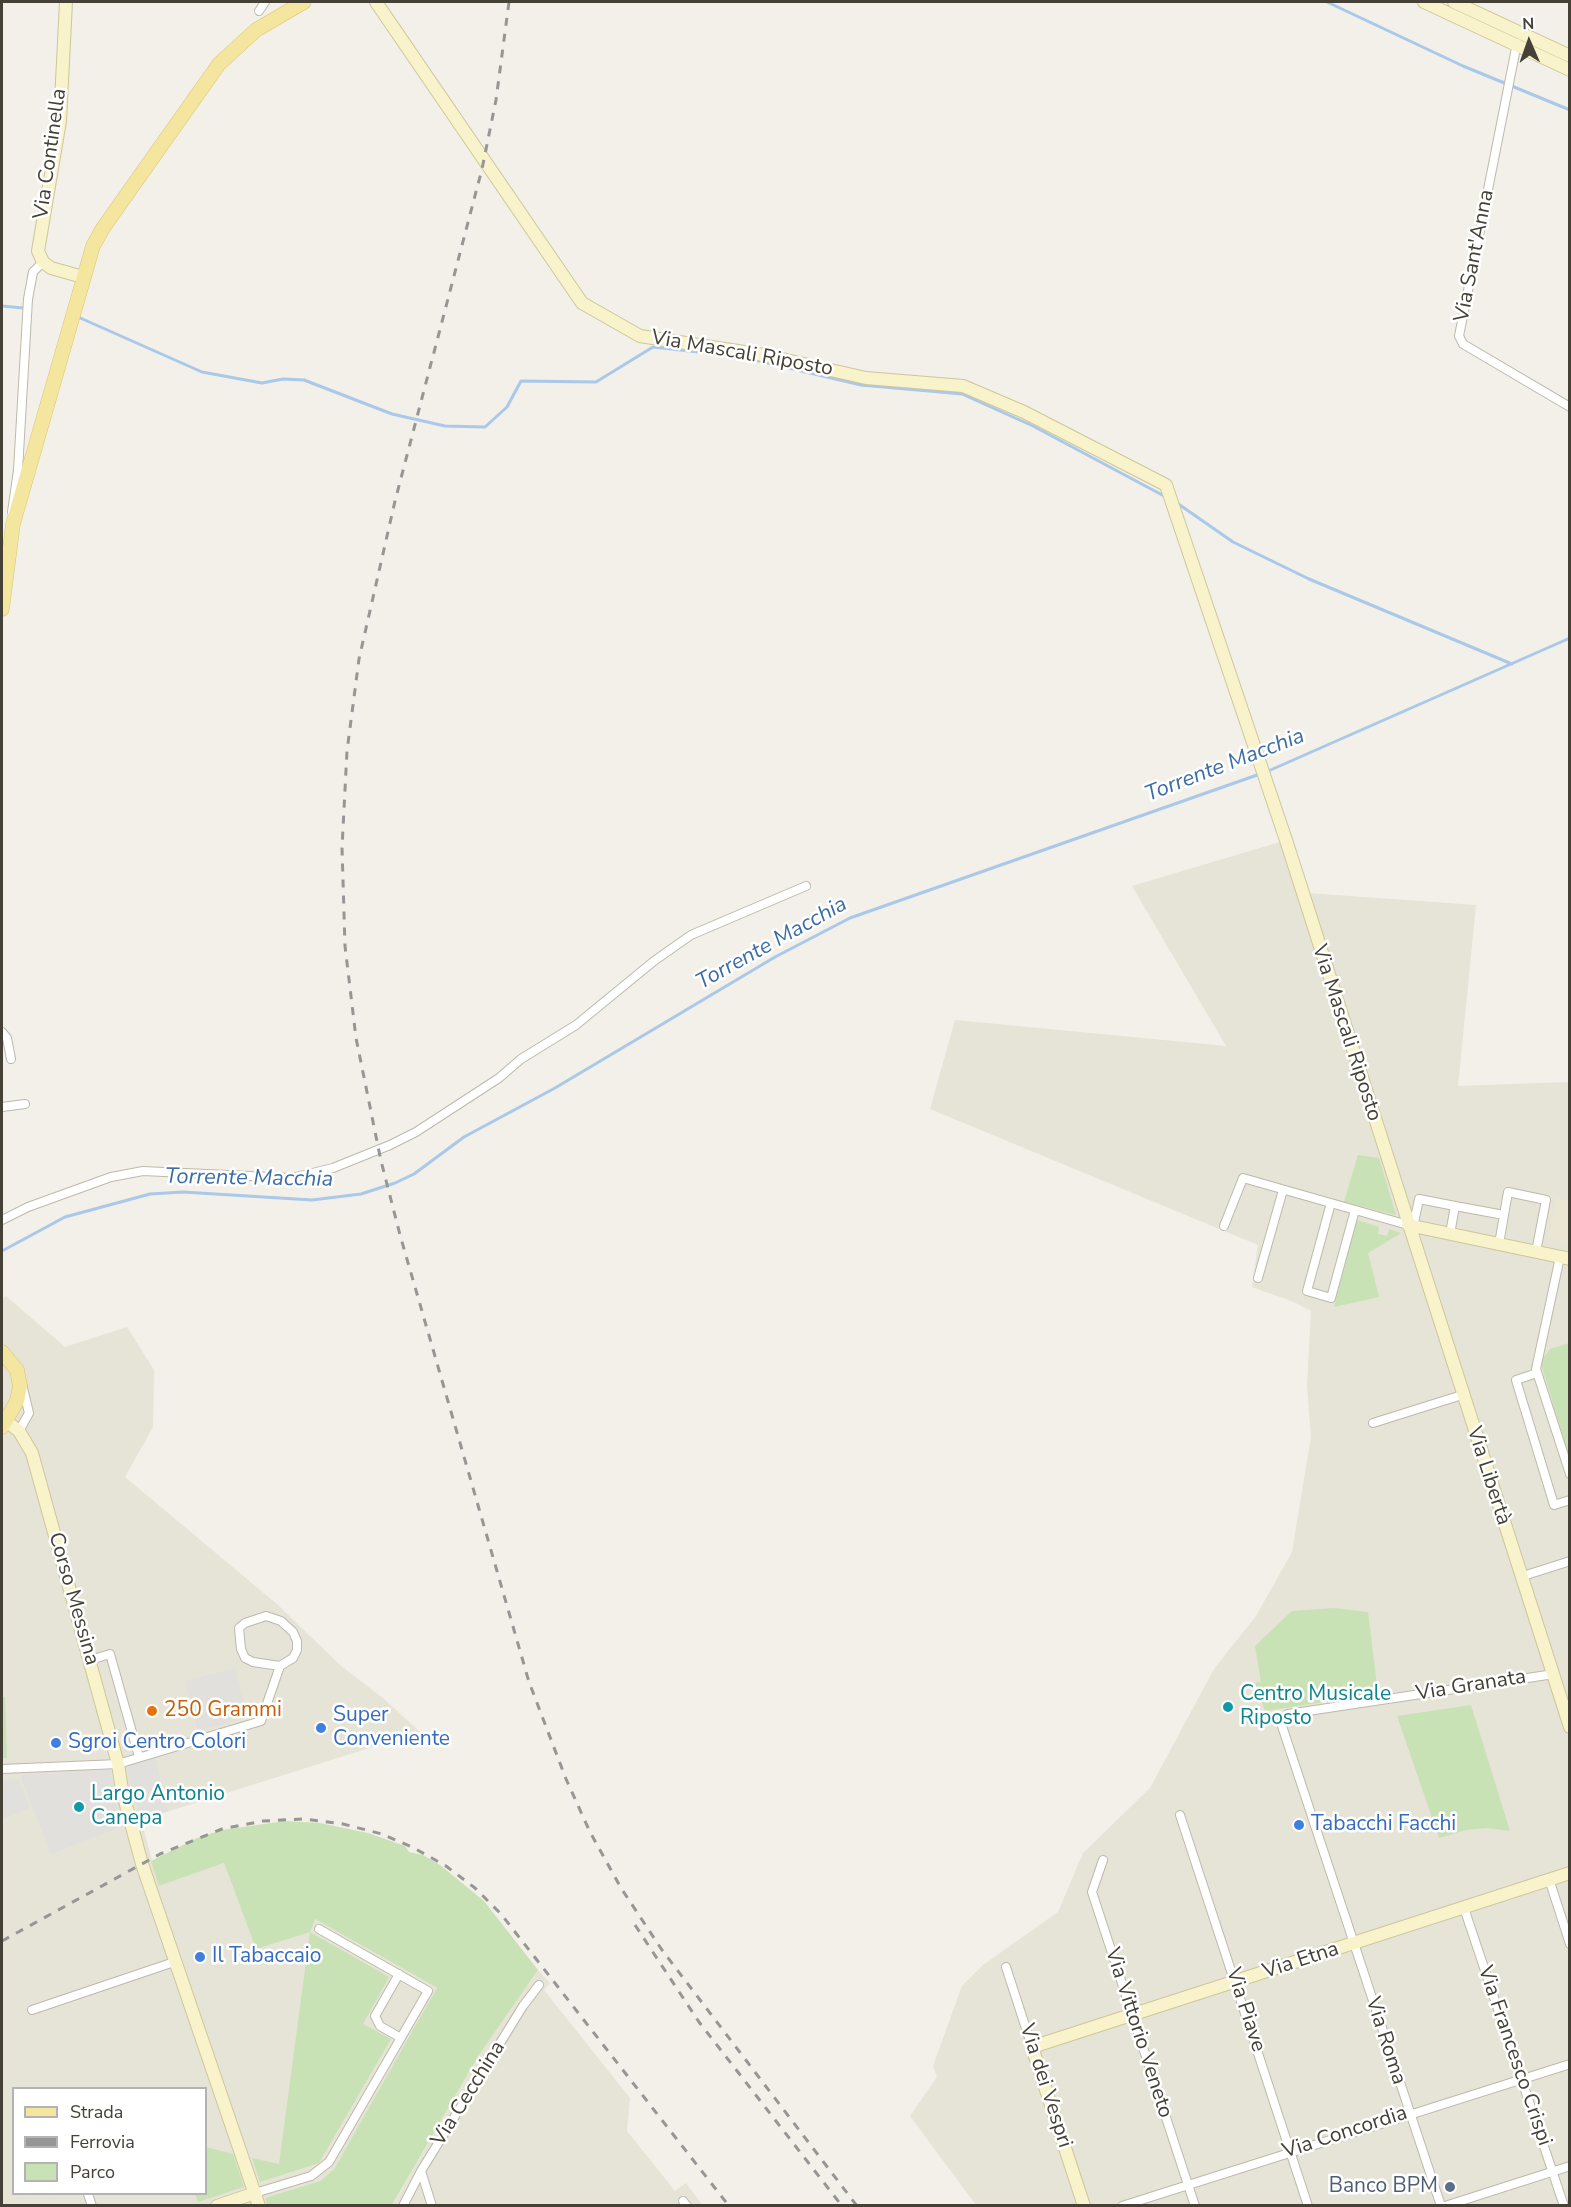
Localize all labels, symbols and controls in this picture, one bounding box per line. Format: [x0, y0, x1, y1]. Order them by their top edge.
north arrow [1499, 12, 1559, 72]
text: N [1522, 13, 1535, 35]
street label: Via Continella [29, 87, 73, 221]
street label: Via Sant'Anna [1450, 188, 1500, 324]
street label: Via Mascali Riposto [649, 326, 835, 382]
water label: Torrente Macchia [1142, 723, 1308, 809]
water label: Torrente Macchia [692, 892, 852, 996]
street label: Via Mascali Riposto [1306, 942, 1386, 1124]
water label: Torrente Macchia [165, 1164, 333, 1194]
street label: Via Libertà [1460, 1424, 1516, 1528]
street label: Corso Messina [42, 1530, 104, 1668]
street label: Via Granata [1414, 1665, 1528, 1707]
place label: Centro Musicale Riposto [1240, 1682, 1391, 1732]
place label: 250 Grammi [164, 1698, 282, 1724]
marker: Centro Musicale Riposto [1221, 1700, 1235, 1714]
place label: Super Conveniente [333, 1703, 450, 1753]
marker: 250 Grammi [145, 1704, 159, 1718]
marker: Super Conveniente [314, 1721, 328, 1735]
place label: Sgroi Centro Colori [68, 1730, 246, 1756]
marker: Sgroi Centro Colori [49, 1736, 63, 1750]
place label: Largo Antonio Canepa [91, 1782, 225, 1832]
marker: Largo Antonio Canepa [72, 1800, 86, 1814]
place label: Tabacchi Facchi [1311, 1812, 1456, 1838]
marker: Tabacchi Facchi [1292, 1818, 1306, 1832]
street label: Via Etna [1260, 1937, 1342, 1985]
place label: Il Tabaccaio [212, 1944, 321, 1970]
street label: Via Vittorio Veneto [1099, 1945, 1177, 2121]
marker: Il Tabaccaio [193, 1950, 207, 1964]
street label: Via Francesco Crispi [1471, 1963, 1557, 2149]
street label: Via Piave [1220, 1965, 1270, 2055]
street label: Via Roma [1359, 1994, 1411, 2088]
street label: Via dei Vespri [1013, 2021, 1077, 2151]
street label: Via Cecchina [427, 2037, 511, 2151]
legend [12, 2087, 207, 2195]
text: Strada [70, 2100, 123, 2124]
street label: Via Concordia [1279, 2101, 1411, 2165]
text: Ferrovia [70, 2130, 135, 2154]
text: Parco [70, 2160, 115, 2184]
place label: Banco BPM [1329, 2174, 1438, 2200]
marker: Banco BPM [1443, 2180, 1457, 2194]

